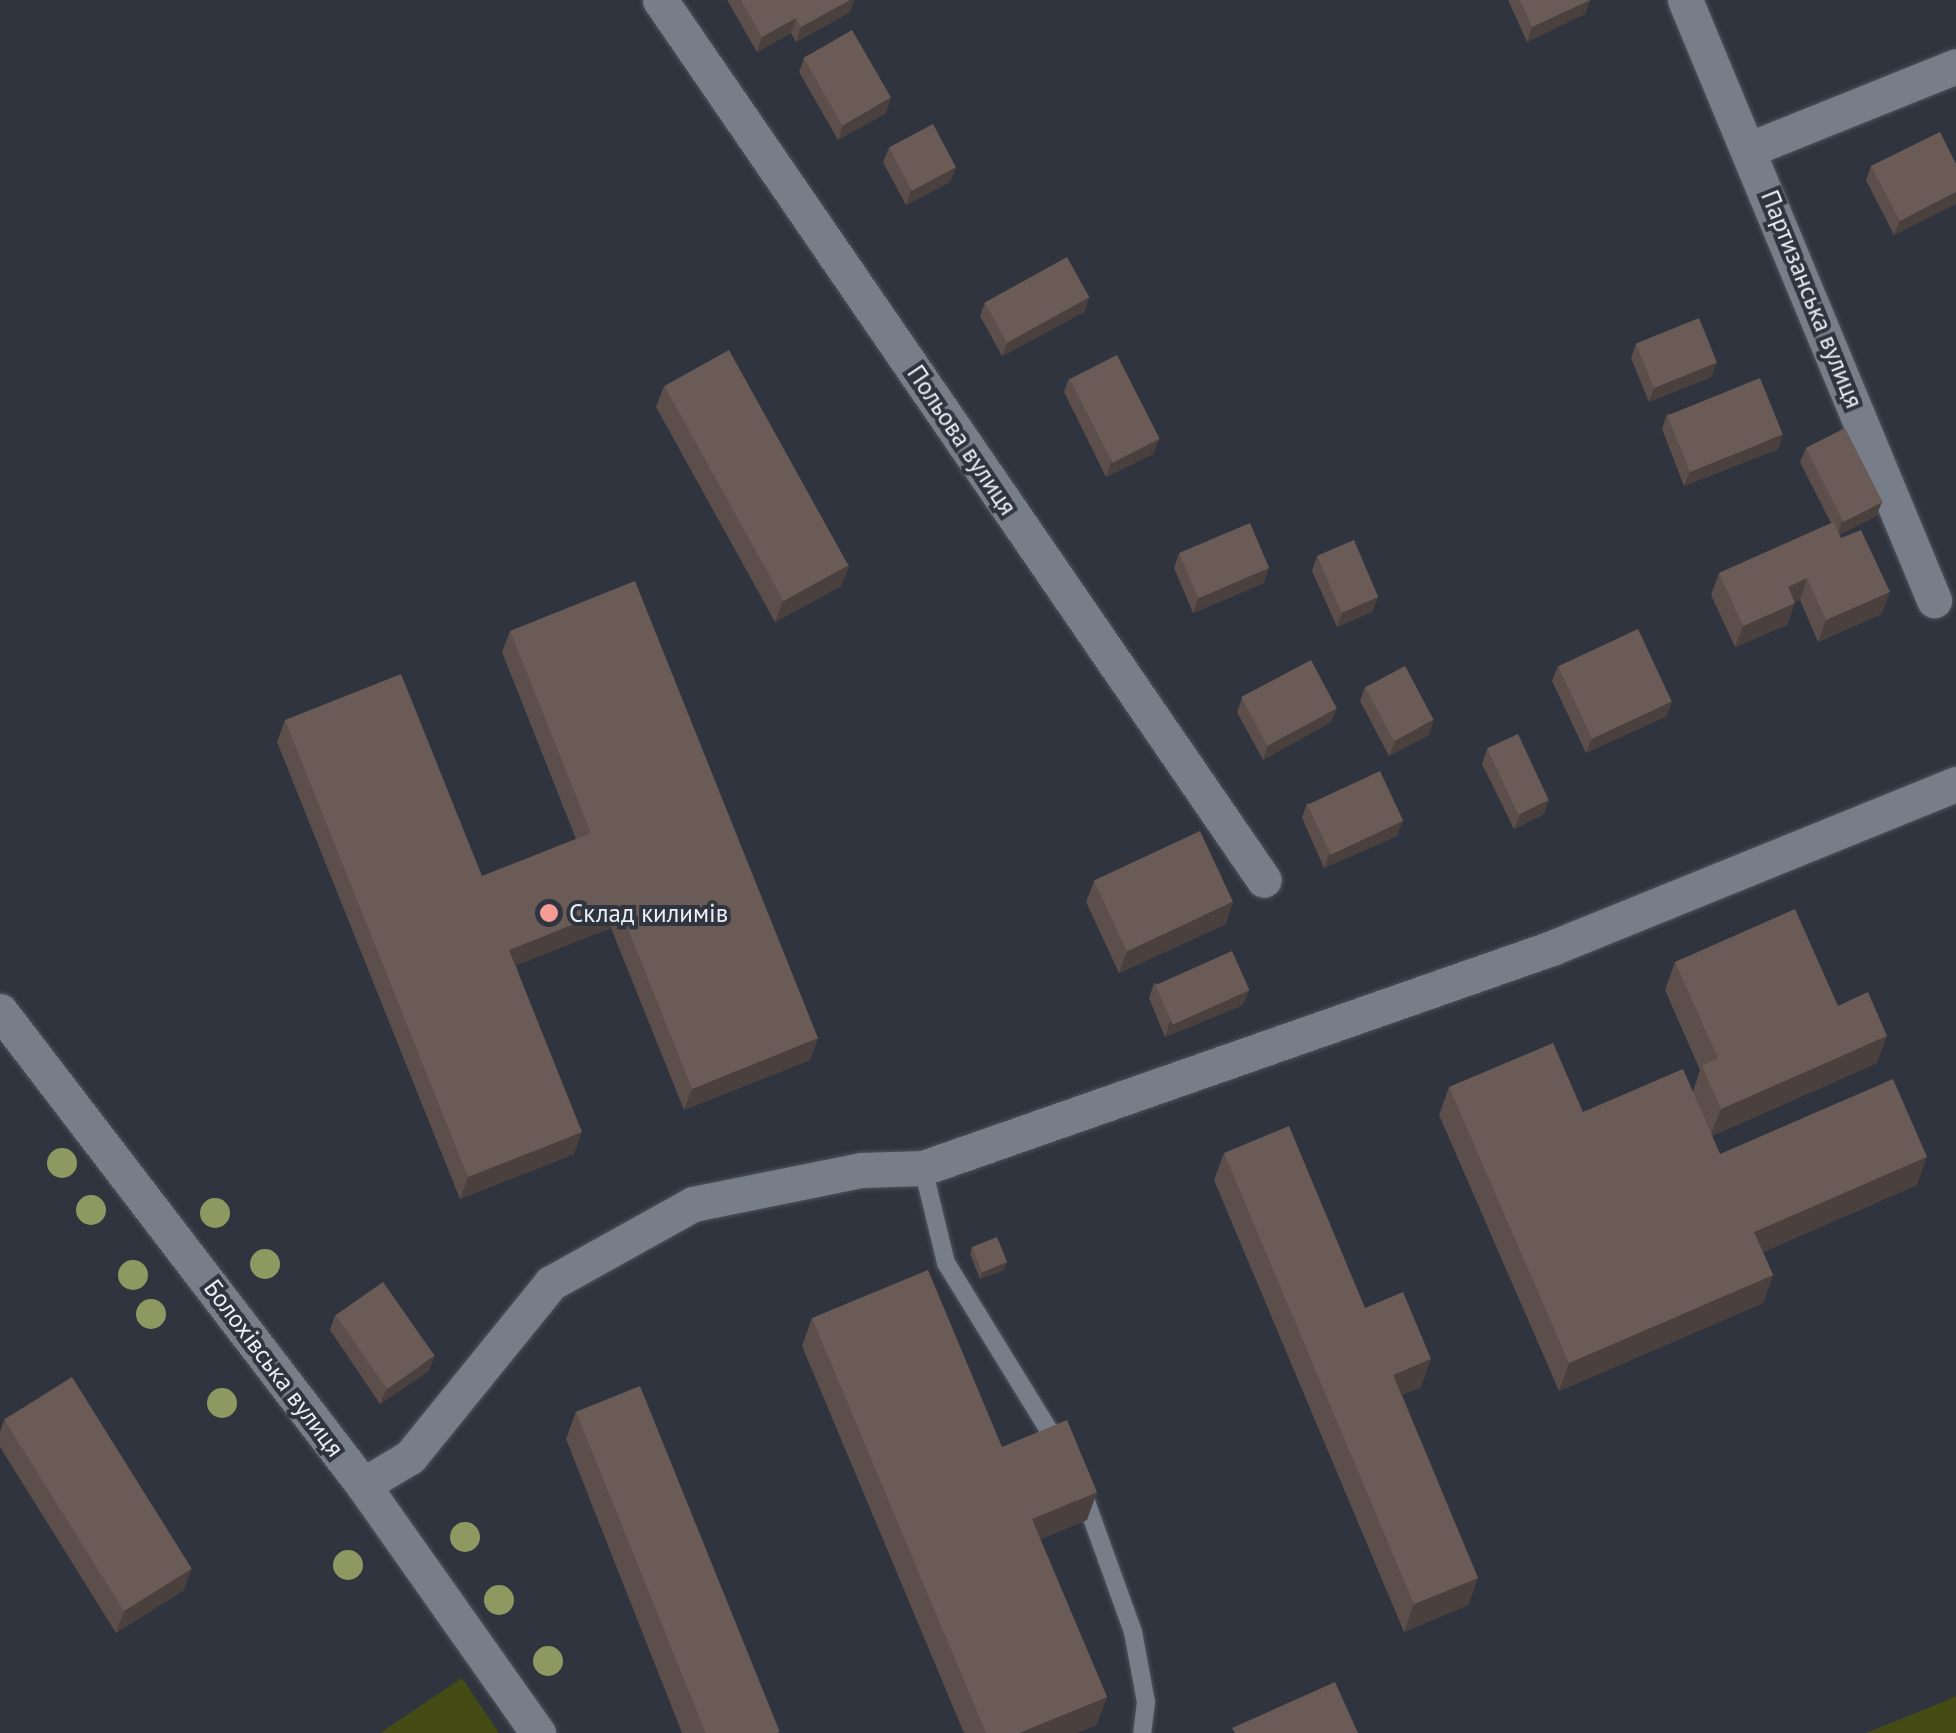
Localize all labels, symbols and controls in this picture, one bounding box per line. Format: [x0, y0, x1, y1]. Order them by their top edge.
street label: Партизанська вулиця [1755, 186, 1869, 412]
street label: Польова вулиця [901, 359, 1023, 521]
place label: Склад килимів [569, 898, 728, 928]
marker: Склад килимів [538, 902, 560, 924]
street label: Болохівська вулиця [198, 1274, 350, 1462]

